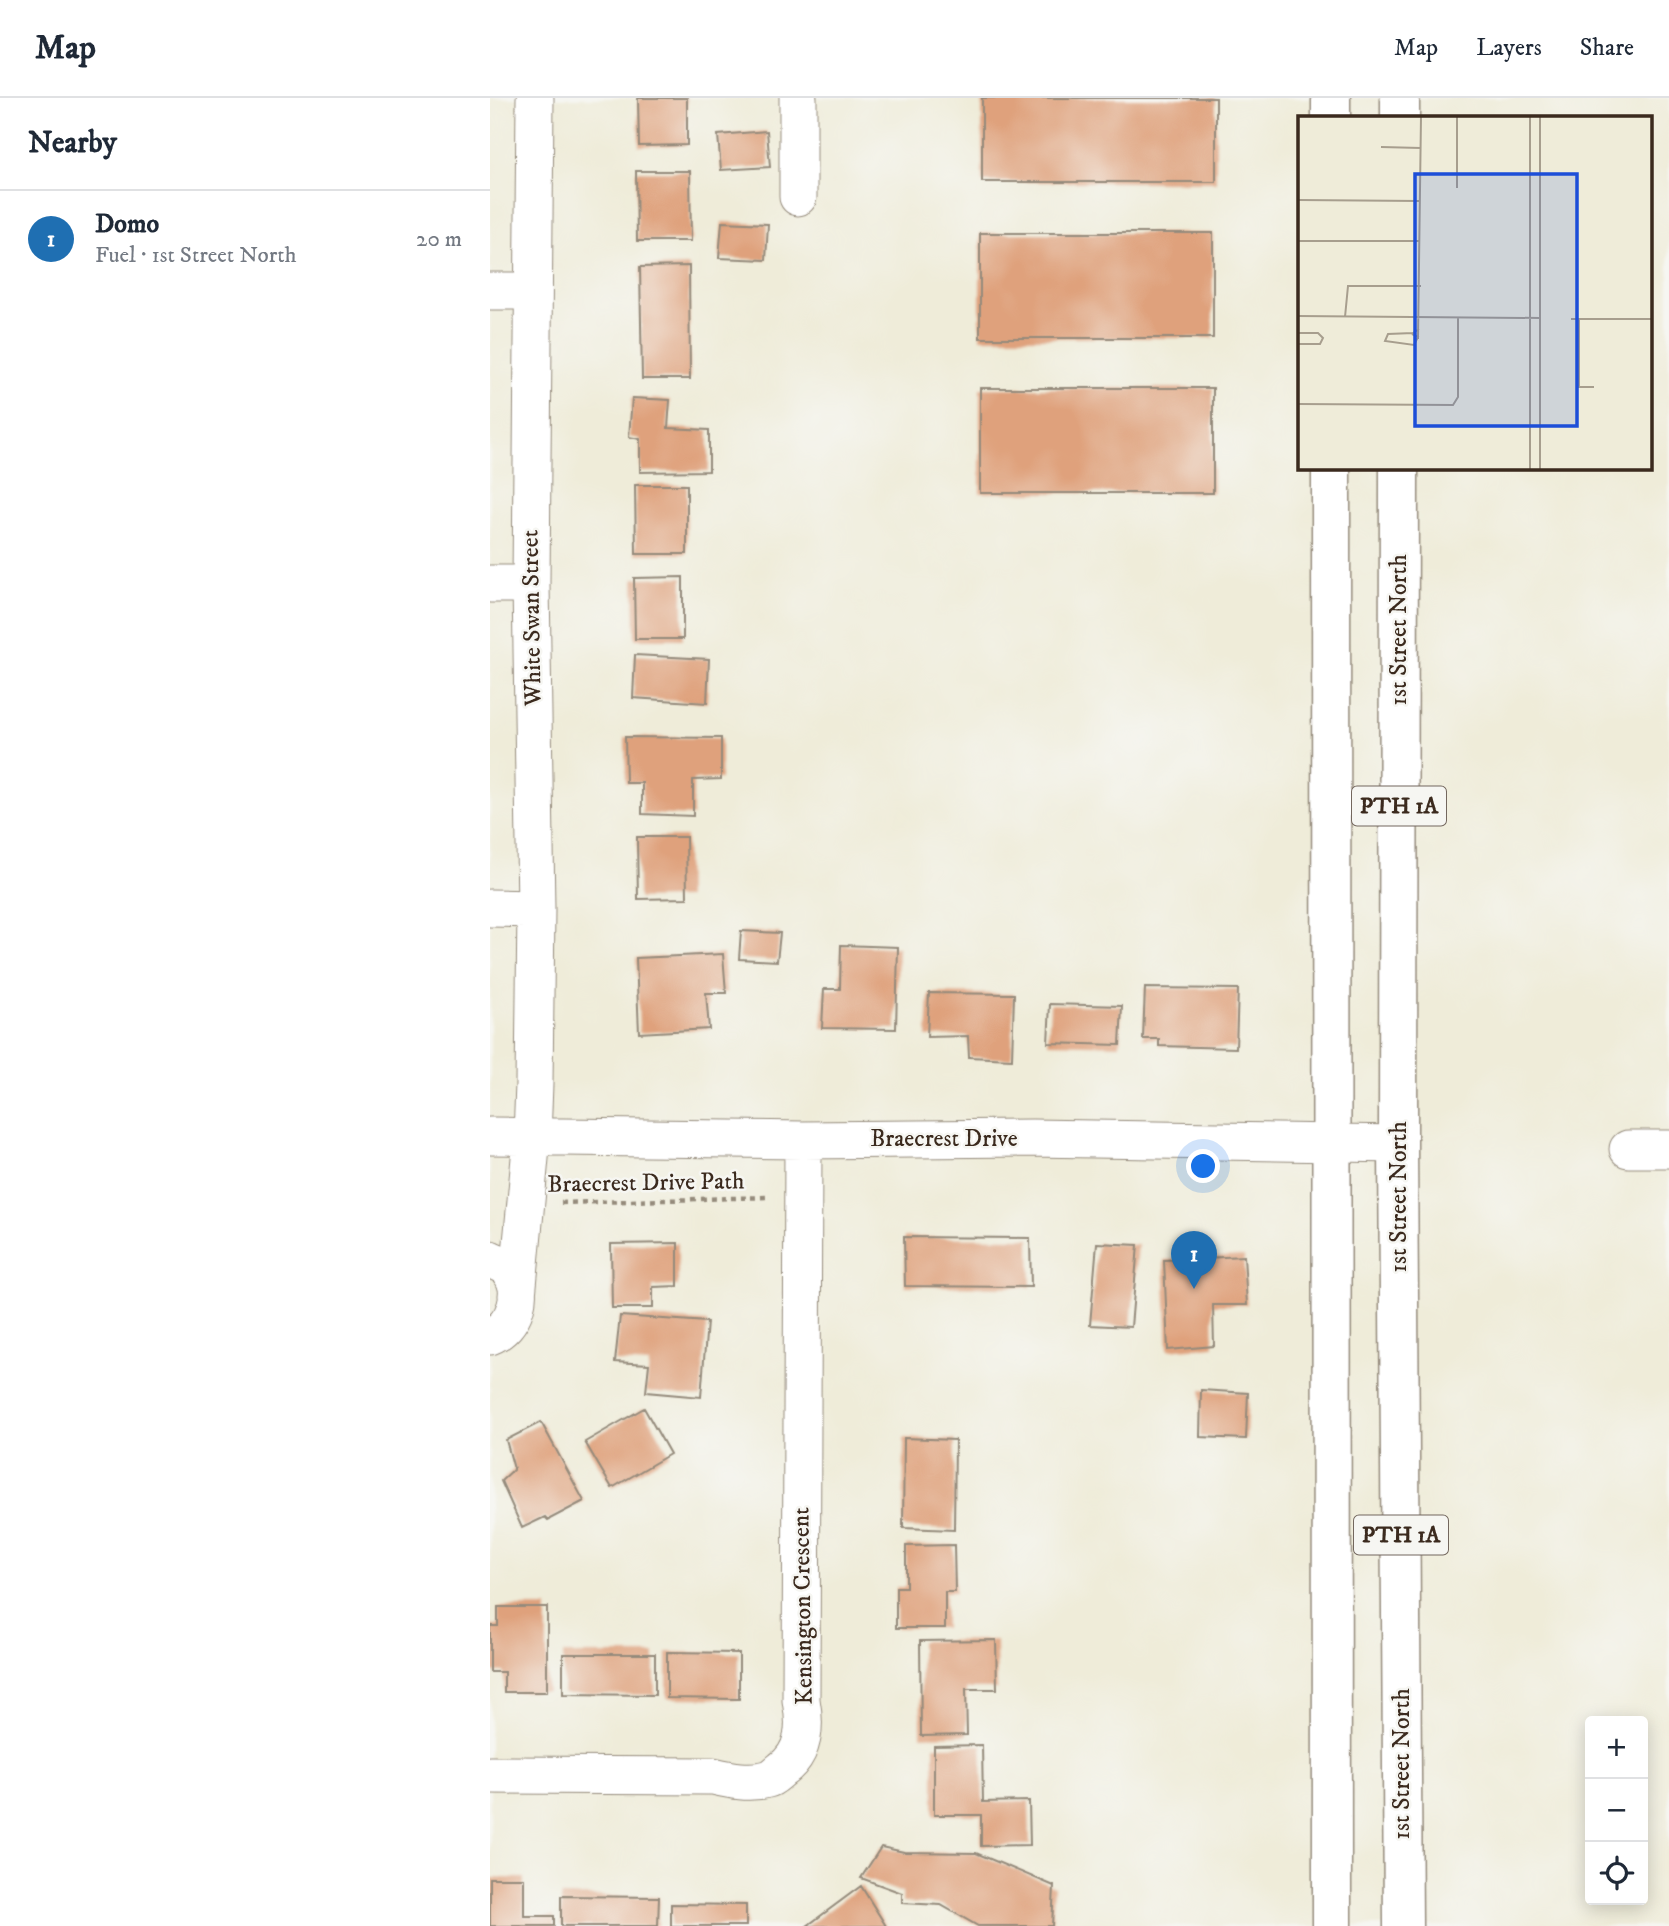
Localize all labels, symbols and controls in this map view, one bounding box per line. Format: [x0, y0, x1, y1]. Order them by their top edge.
text: Map [35, 28, 96, 69]
text: Map [1394, 33, 1438, 63]
text: Layers [1476, 33, 1542, 63]
text: Share [1580, 33, 1634, 63]
inset map [1298, 116, 1652, 469]
text: Nearby [28, 125, 117, 162]
text: Domo [95, 208, 159, 241]
text: 1 [47, 225, 55, 254]
text: 20 m [416, 225, 462, 254]
text: Fuel · 1st Street North [95, 241, 297, 270]
street label: White Swan Street [515, 529, 549, 707]
street label: 1st Street North [1384, 554, 1414, 706]
road number: PTH 1A [1352, 786, 1446, 826]
street label: 1st Street North [1384, 1121, 1414, 1273]
street label: Braecrest Drive [870, 1124, 1018, 1154]
your location [1186, 1149, 1220, 1183]
street label: Braecrest Drive Path [547, 1166, 745, 1200]
pin: 1 [1171, 1231, 1217, 1289]
street label: Kensington Crescent [786, 1507, 820, 1705]
road number: PTH 1A [1354, 1516, 1448, 1554]
street label: 1st Street North [1387, 1688, 1417, 1840]
map controls [1585, 1716, 1648, 1905]
button: + [1585, 1716, 1648, 1779]
button: − [1585, 1779, 1648, 1842]
button: locate [1585, 1842, 1648, 1905]

